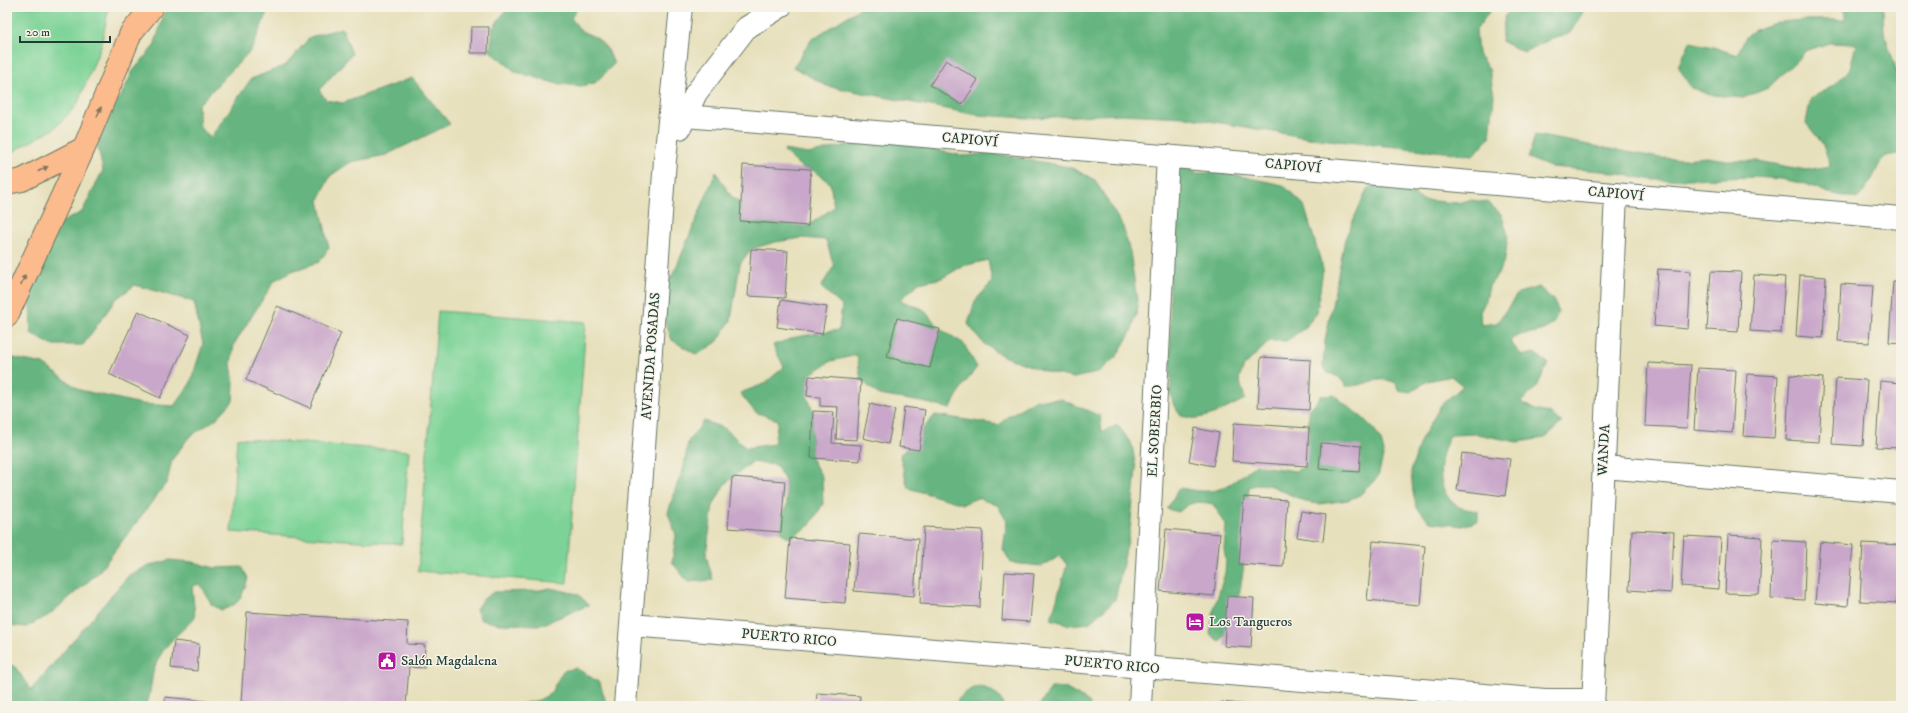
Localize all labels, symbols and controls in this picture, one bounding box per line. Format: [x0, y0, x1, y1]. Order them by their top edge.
scale bar [20, 18, 110, 44]
text: 20 m [26, 25, 50, 40]
one-way arrow [96, 106, 102, 118]
street label: CAPIOVÍ [941, 129, 1000, 152]
street label: CAPIOVÍ [1264, 155, 1323, 178]
one-way arrow [37, 166, 49, 173]
street label: CAPIOVÍ [1587, 183, 1646, 206]
one-way arrow [20, 275, 26, 286]
street label: AVENIDA POSADAS [638, 292, 664, 420]
street label: EL SOBERBIO [1144, 384, 1166, 478]
street label: WANDA [1594, 422, 1614, 477]
hotel icon: Los Tangueros [1184, 611, 1206, 633]
place label: Los Tangueros [1209, 613, 1293, 631]
street label: PUERTO RICO [740, 625, 838, 651]
public building icon: Salón Magdalena [376, 650, 398, 672]
place label: Salón Magdalena [401, 652, 497, 670]
street label: PUERTO RICO [1063, 652, 1161, 678]

